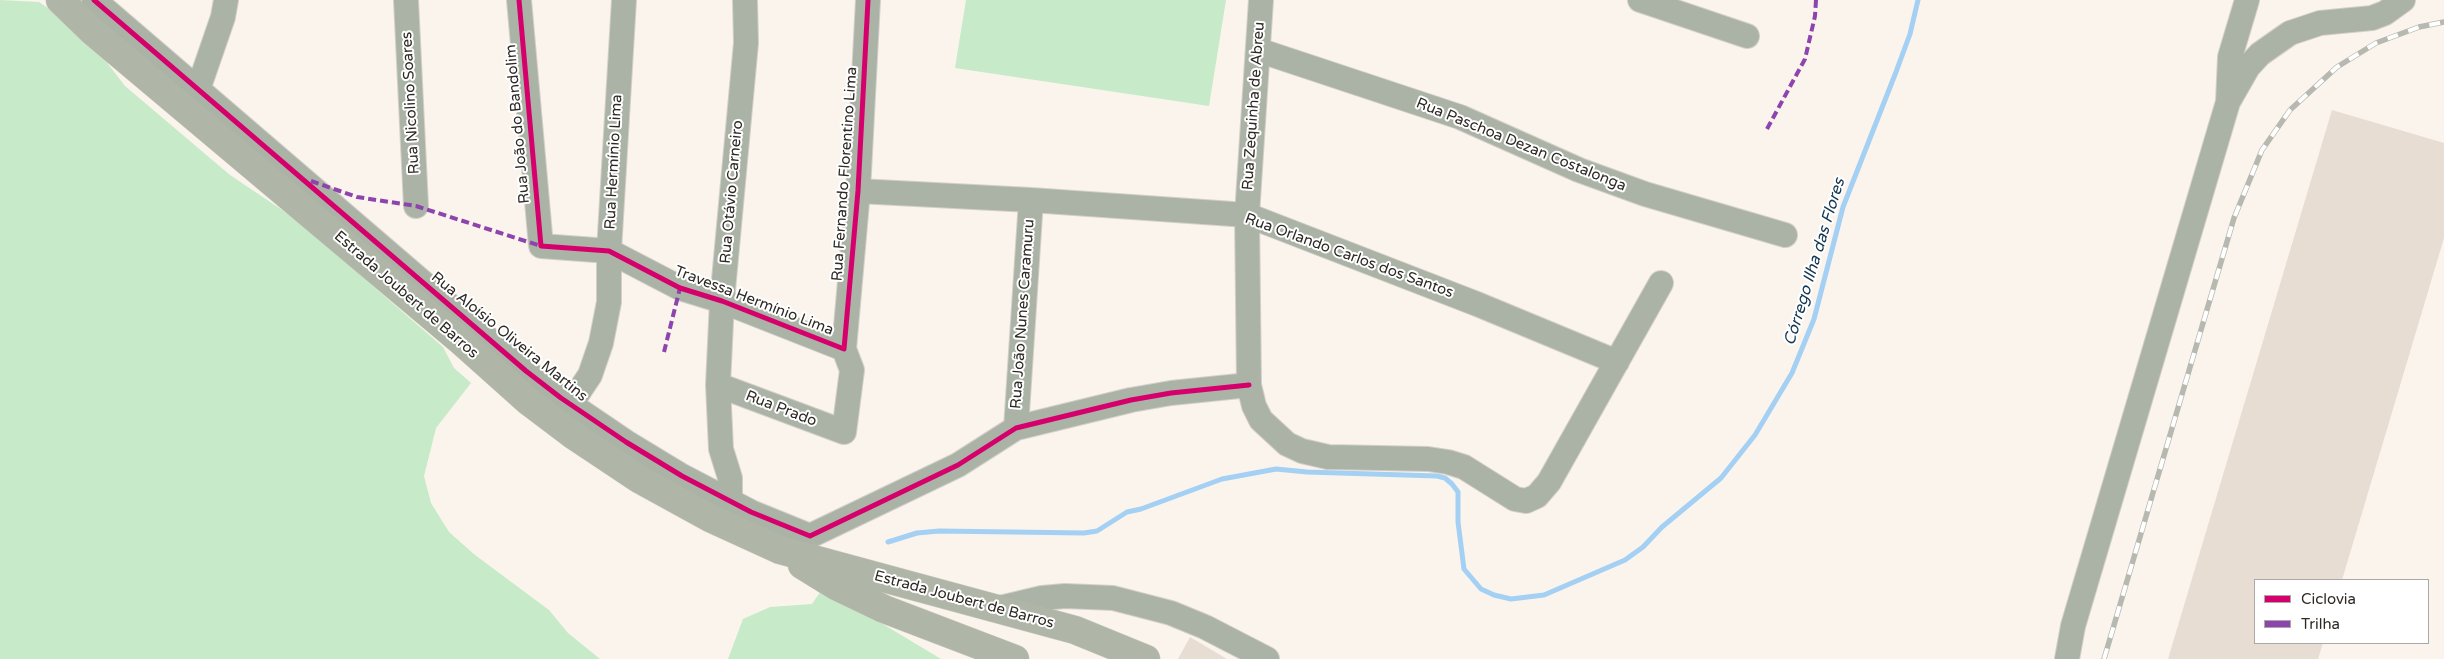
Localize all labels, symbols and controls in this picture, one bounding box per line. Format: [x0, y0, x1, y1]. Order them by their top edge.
street label: Rua Zequinha de Abreu [1239, 21, 1269, 191]
street label: Rua Nicolino Soares [398, 31, 424, 175]
street label: Rua João do Bandolim [502, 44, 534, 204]
street label: Rua Fernando Florentino Lima [829, 66, 861, 282]
street label: Rua Hermínio Lima [601, 94, 627, 230]
street label: Rua Paschoa Dezan Costalonga [1413, 95, 1629, 195]
street label: Rua Otávio Carneiro [717, 120, 747, 264]
water label: Córrego Ilha das Flores [1780, 176, 1850, 348]
street label: Rua Orlando Carlos dos Santos [1242, 210, 1456, 302]
street label: Rua João Nunes Caramuru [1007, 219, 1039, 409]
street label: Estrada Joubert de Barros [330, 227, 482, 363]
street label: Travessa Hermínio Lima [672, 262, 836, 340]
street label: Rua Aloísio Oliveira Martins [427, 268, 591, 406]
street label: Rua Prado [743, 387, 819, 431]
street label: Estrada Joubert de Barros [872, 567, 1056, 633]
legend [2254, 579, 2429, 644]
text: Ciclovia [2301, 590, 2356, 608]
text: Trilha [2301, 615, 2340, 633]

